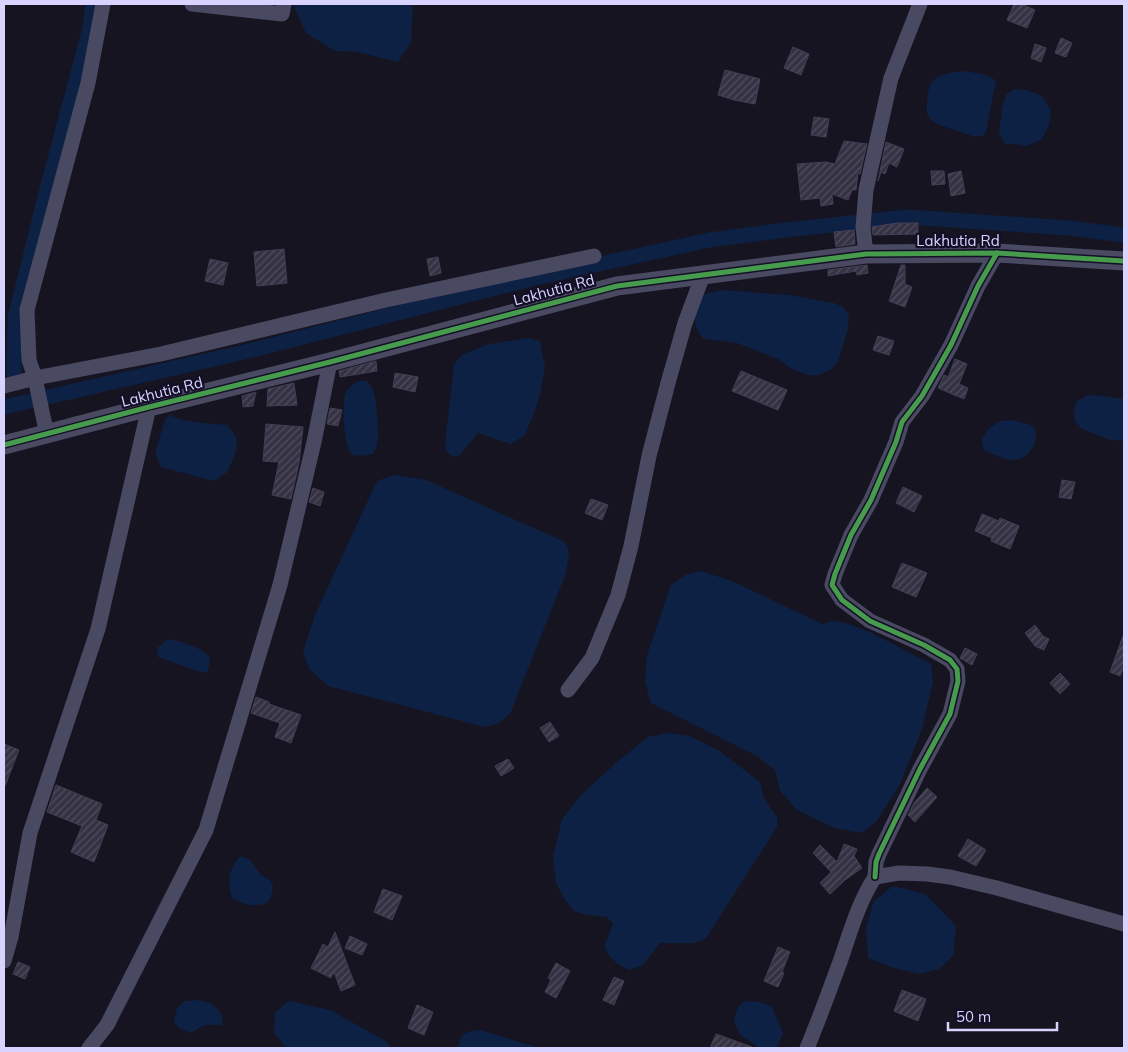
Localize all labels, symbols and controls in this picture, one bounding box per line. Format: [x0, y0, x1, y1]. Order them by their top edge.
street label: Lakhutia Rd [916, 231, 1000, 250]
street label: Lakhutia Rd [511, 270, 597, 309]
street label: Lakhutia Rd [119, 372, 205, 411]
scale bar [948, 1000, 1057, 1032]
text: 50 m [956, 1007, 991, 1026]

